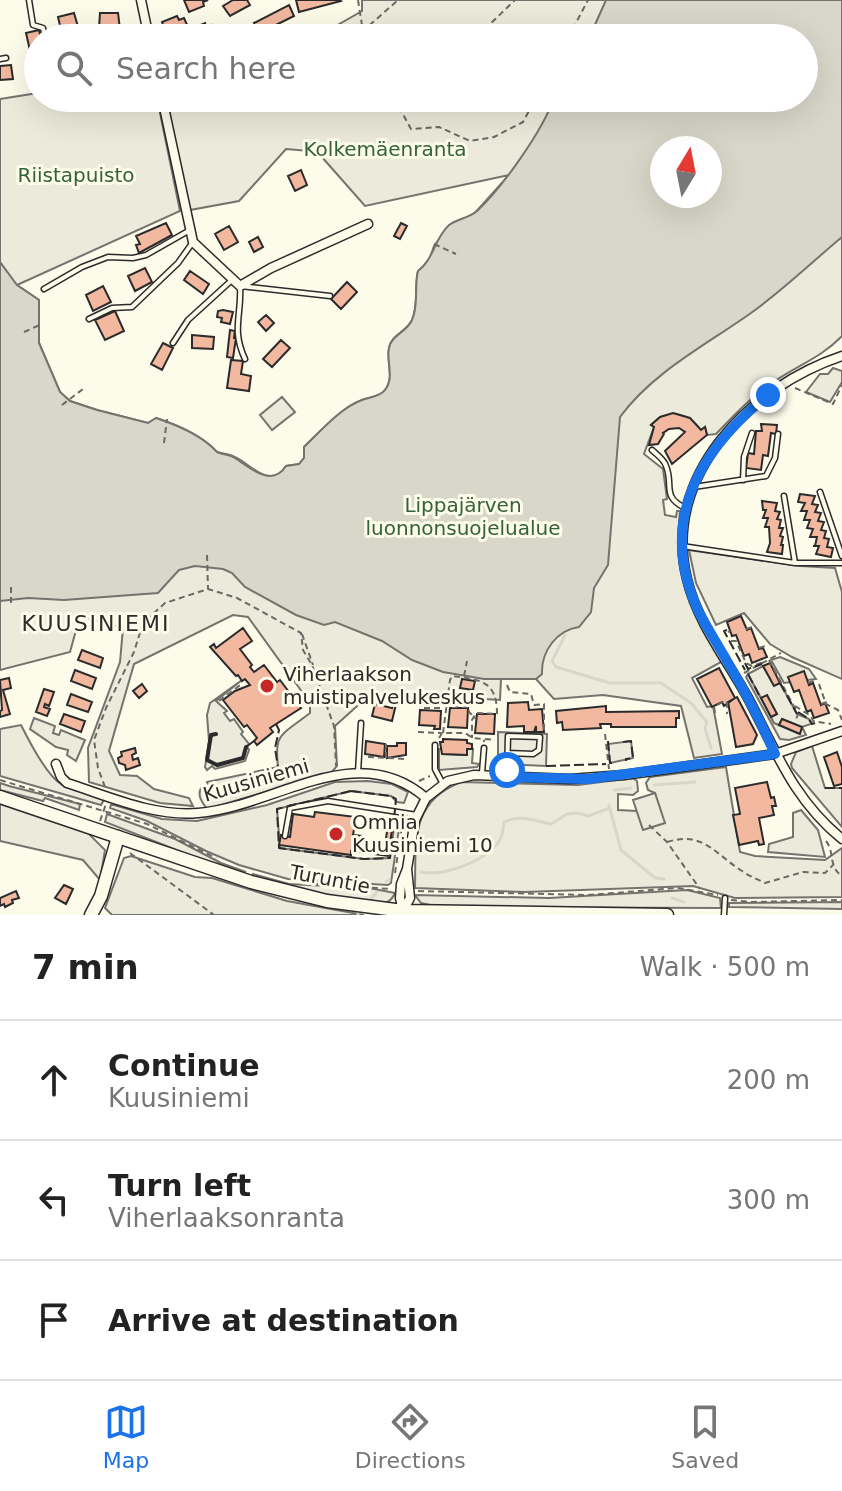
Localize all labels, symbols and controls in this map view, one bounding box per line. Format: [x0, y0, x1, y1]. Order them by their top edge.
search box [24, 24, 818, 112]
icon: search [52, 46, 96, 90]
text: Search here [116, 51, 296, 86]
north arrow [650, 136, 722, 208]
park label: Kolkemäenranta [303, 137, 467, 161]
park label: Riistapuisto [18, 163, 134, 187]
route end [750, 377, 786, 413]
park label: Lippajärven luonnonsuojelualue [366, 493, 560, 540]
district label: KUUSINIEMI [22, 611, 170, 636]
place label: Viherlaakson muistipalvelukeskus [283, 662, 485, 709]
marker: Viherlaakson muistipalvelukeskus [258, 677, 276, 695]
route start [489, 752, 525, 788]
street label: Kuusiniemi [200, 753, 312, 807]
place label: Omnia Kuusiniemi 10 [352, 810, 493, 857]
marker: Omnia Kuusiniemi 10 [327, 825, 345, 843]
street label: Turuntie [287, 859, 372, 899]
text: 7 min [32, 947, 139, 987]
text: Walk · 500 m [640, 952, 810, 982]
text: Continue [108, 1048, 260, 1083]
icon: ahead [32, 1058, 76, 1102]
text: 200 m [727, 1065, 810, 1095]
text: Kuusiniemi [108, 1083, 250, 1113]
text: Turn left [108, 1168, 251, 1203]
icon: left [32, 1178, 76, 1222]
text: 300 m [727, 1185, 810, 1215]
text: Viherlaaksonranta [108, 1203, 345, 1233]
icon: arrive [32, 1298, 76, 1342]
text: Arrive at destination [108, 1303, 459, 1338]
tab: Map [103, 1400, 149, 1473]
tab: Directions [355, 1400, 466, 1473]
tab: Saved [671, 1400, 739, 1473]

